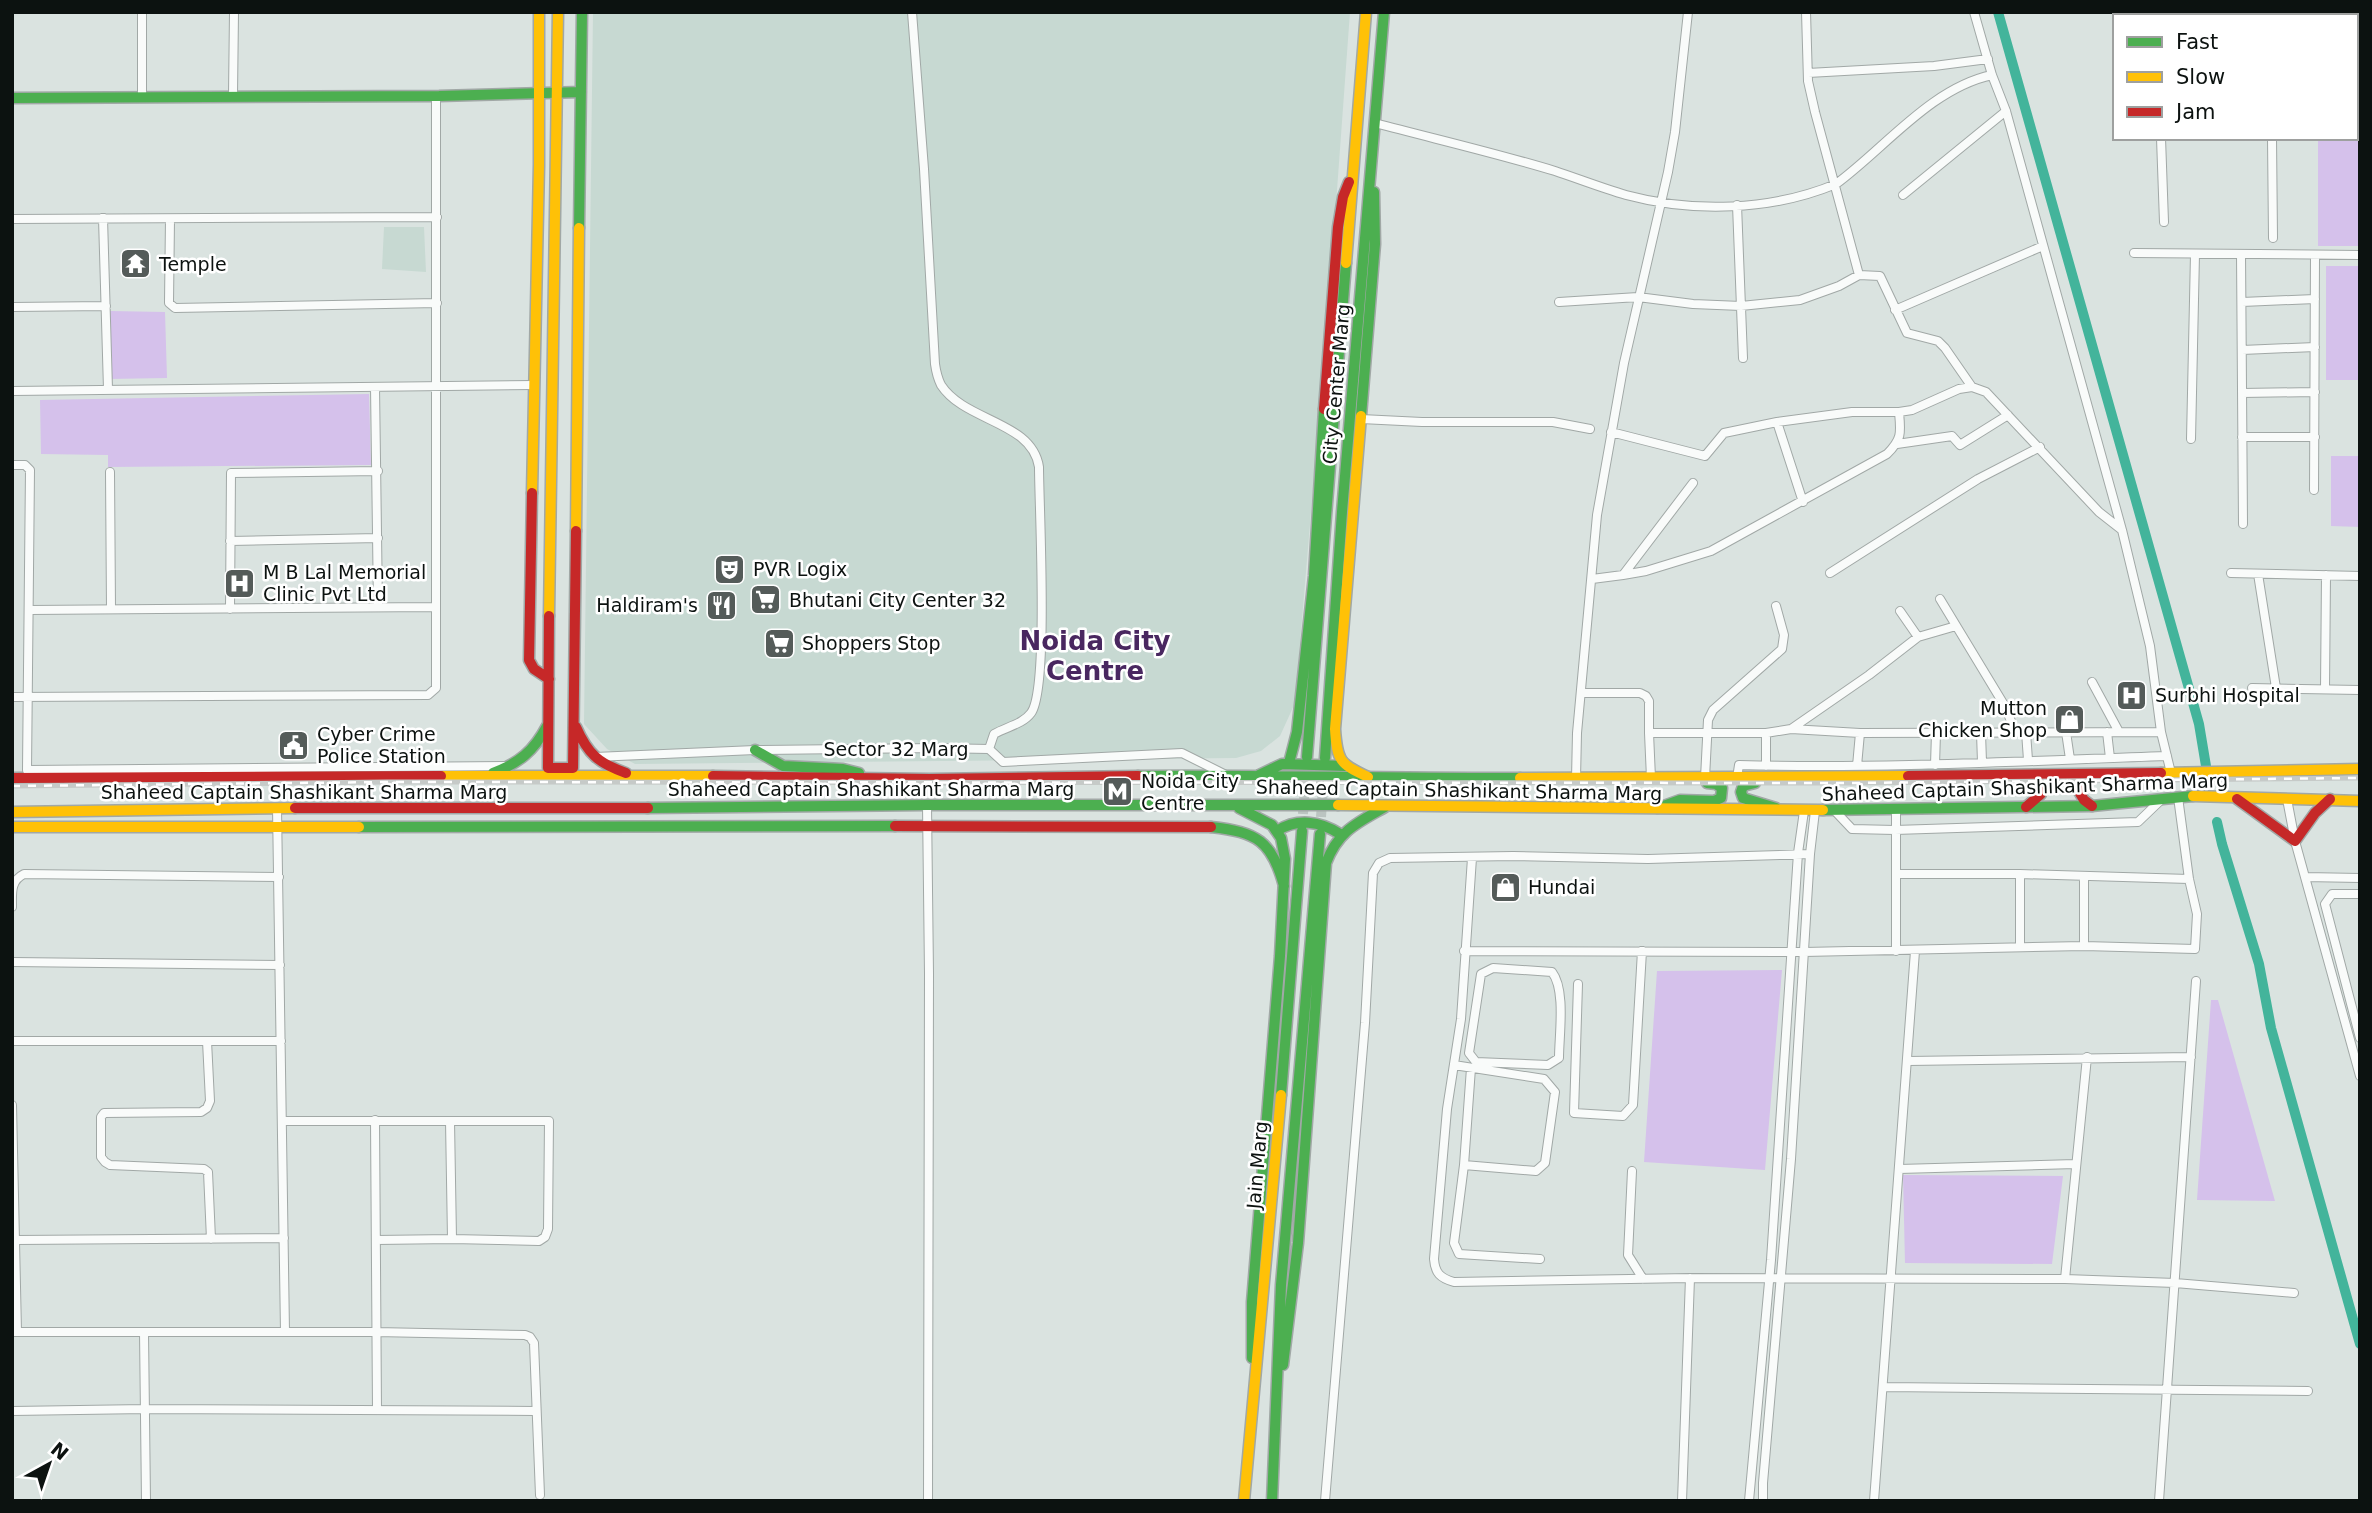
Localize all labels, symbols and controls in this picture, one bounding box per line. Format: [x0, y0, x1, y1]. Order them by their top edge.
legend [2113, 14, 2358, 140]
text: Fast [2176, 30, 2218, 54]
text: Slow [2176, 65, 2225, 89]
text: Jam [2174, 100, 2216, 124]
temple icon: Temple [119, 247, 153, 281]
place label: Temple [158, 253, 227, 275]
street label: City Center Marg [1318, 303, 1354, 465]
theatre icon: PVR Logix [713, 552, 747, 586]
place label: PVR Logix [753, 558, 847, 580]
place label: M B Lal Memorial Clinic Pvt Ltd [263, 561, 426, 605]
hospital icon: M B Lal Memorial Clinic Pvt Ltd [223, 566, 257, 600]
supermarket icon: Bhutani City Center 32 [749, 583, 783, 617]
restaurant icon: Haldiram's [704, 588, 738, 622]
place label: Bhutani City Center 32 [789, 589, 1006, 611]
place label: Haldiram's [596, 594, 698, 616]
supermarket icon: Shoppers Stop [762, 626, 796, 660]
district label: Noida City Centre [1019, 626, 1171, 686]
place label: Shoppers Stop [802, 632, 940, 654]
hospital icon: Surbhi Hospital [2115, 678, 2149, 712]
place label: Surbhi Hospital [2155, 684, 2300, 706]
place label: Mutton Chicken Shop [1918, 697, 2047, 741]
shop icon: Mutton Chicken Shop [2053, 702, 2087, 736]
place label: Cyber Crime Police Station [317, 723, 446, 767]
public building icon: Cyber Crime Police Station [277, 728, 311, 762]
street label: Sector 32 Marg [824, 738, 968, 760]
street label: Shaheed Captain Shashikant Sharma Marg [1821, 769, 2229, 805]
place label: Noida City Centre [1141, 770, 1239, 814]
metro station icon: Noida City Centre [1101, 775, 1135, 809]
street label: Shaheed Captain Shashikant Sharma Marg [1256, 775, 1662, 805]
street label: Shaheed Captain Shashikant Sharma Marg [668, 778, 1074, 800]
street label: Shaheed Captain Shashikant Sharma Marg [101, 781, 507, 803]
shop icon: Hundai [1488, 870, 1522, 904]
place label: Hundai [1528, 876, 1595, 898]
street label: Jain Marg [1242, 1120, 1272, 1211]
north arrow [14, 1429, 84, 1499]
text: N [47, 1437, 73, 1465]

